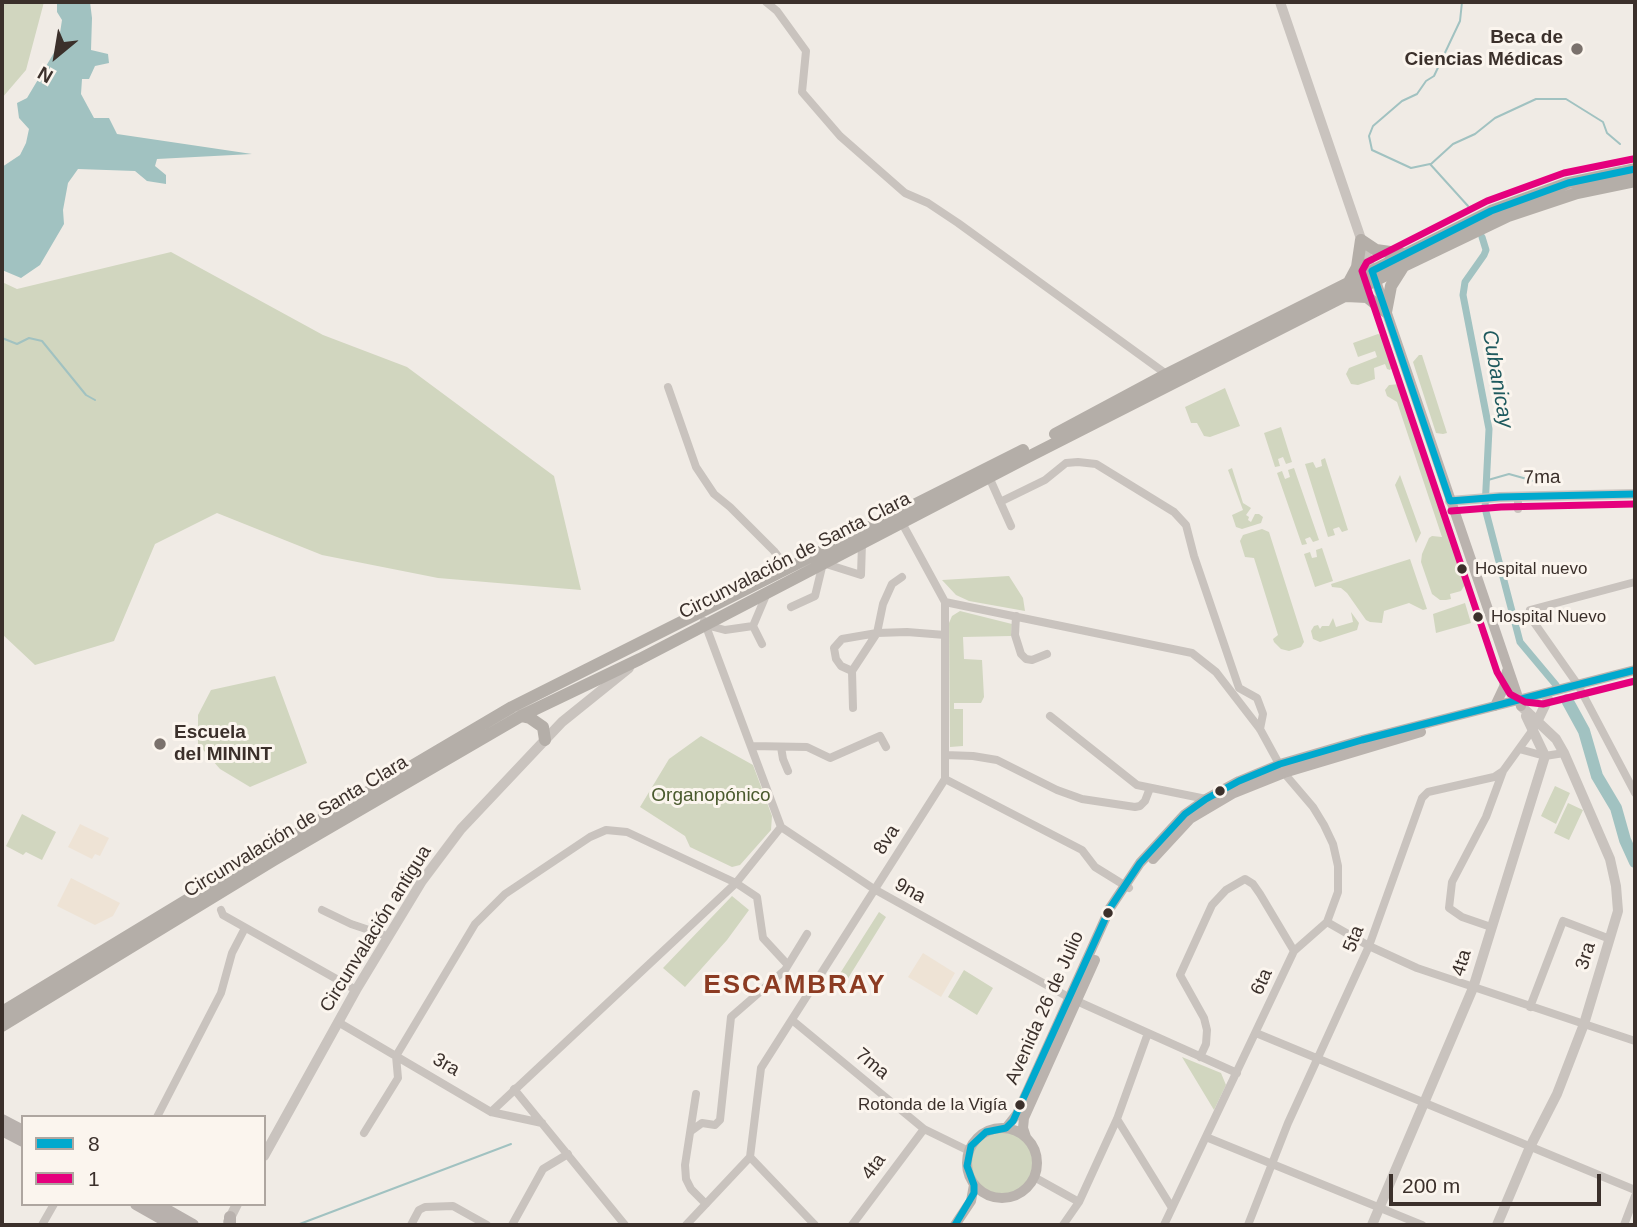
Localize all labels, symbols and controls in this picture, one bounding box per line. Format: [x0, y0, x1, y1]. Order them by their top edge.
north arrow [21, 21, 91, 91]
place label: Beca de Ciencias Médicas [1405, 27, 1563, 71]
marker: Beca de Ciencias Médicas [1569, 41, 1585, 57]
text: N [34, 62, 56, 87]
water label: Cubanicay [1476, 328, 1518, 430]
street label: 7ma [1523, 466, 1561, 490]
street label: Circunvalación de Santa Clara [675, 488, 915, 624]
place label: Hospital nuevo [1475, 559, 1587, 579]
marker: Hospital nuevo [1455, 562, 1469, 576]
place label: Hospital Nuevo [1491, 607, 1606, 627]
marker: Hospital Nuevo [1471, 610, 1485, 624]
place label: Escuela del MININT [174, 722, 272, 766]
marker: Escuela del MININT [152, 736, 168, 752]
street label: Circunvalación de Santa Clara [180, 751, 412, 903]
unlabelled marker [1213, 784, 1227, 798]
park label: Organopónico [651, 785, 771, 807]
street label: 8va [869, 821, 905, 859]
street label: Circunvalación antigua [315, 841, 437, 1017]
street label: 9na [891, 873, 929, 909]
unlabelled marker [1101, 906, 1115, 920]
street label: 5ta [1338, 922, 1370, 956]
street label: Avenida 26 de Julio [1001, 928, 1089, 1088]
street label: 3ra [1571, 940, 1601, 972]
street label: 4ta [1447, 947, 1477, 979]
street label: 6ta [1246, 965, 1278, 999]
district label: ESCAMBRAY [705, 970, 885, 1002]
street label: 7ma [851, 1043, 893, 1085]
street label: 3ra [428, 1048, 464, 1082]
place label: Rotonda de la Vigía [858, 1095, 1007, 1115]
marker: Rotonda de la Vigía [1013, 1098, 1027, 1112]
legend [21, 1115, 266, 1206]
text: 8 [88, 1132, 100, 1155]
street label: 4ta [857, 1150, 891, 1184]
scale bar [1392, 1160, 1604, 1204]
text: 1 [88, 1167, 100, 1190]
text: 200 m [1402, 1174, 1460, 1197]

